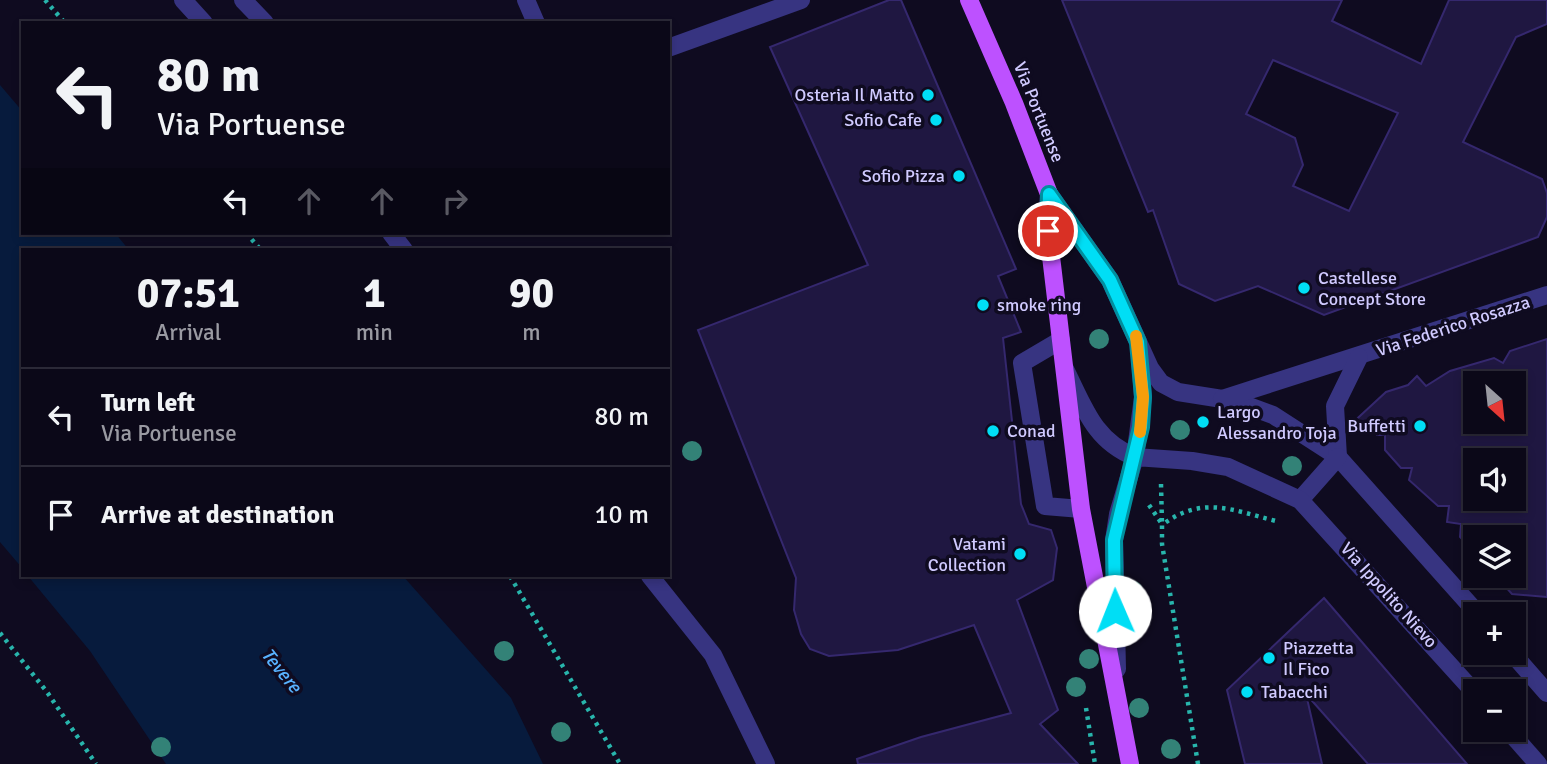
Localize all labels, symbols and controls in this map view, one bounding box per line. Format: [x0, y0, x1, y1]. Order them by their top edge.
text: 80 m [157, 45, 260, 105]
icon: left [42, 49, 133, 140]
street label: Via Portuense [1009, 59, 1069, 165]
place label: Osteria Il Matto [794, 84, 914, 106]
marker: Osteria Il Matto [920, 87, 936, 103]
text: Via Portuense [157, 105, 346, 144]
place label: Sofio Cafe [844, 109, 922, 131]
marker: Sofio Cafe [928, 112, 944, 128]
place label: Sofio Pizza [862, 165, 945, 187]
marker: Sofio Pizza [951, 168, 967, 184]
icon: left [217, 182, 255, 220]
icon: ahead [290, 182, 328, 220]
icon: ahead [363, 182, 401, 220]
icon: right [436, 182, 474, 220]
pin [1018, 201, 1078, 261]
icon: arrive [1029, 212, 1067, 250]
place label: Castellese Concept Store [1318, 267, 1426, 310]
text: 07:51 [137, 268, 240, 319]
text: 1 [363, 268, 386, 319]
text: 90 [509, 268, 554, 319]
marker: Castellese Concept Store [1296, 280, 1312, 296]
street label: Via Federico Rosazza [1373, 291, 1533, 361]
place label: smoke ring [997, 294, 1081, 316]
marker: smoke ring [975, 297, 991, 313]
text: Arrival [155, 318, 222, 347]
text: min [356, 318, 393, 347]
text: m [522, 318, 541, 347]
north arrow [1463, 371, 1526, 434]
map controls [1463, 371, 1526, 742]
text: Turn left [101, 387, 195, 419]
icon: left [42, 398, 80, 436]
text: 80 m [594, 401, 649, 433]
place label: Largo Alessandro Toja [1217, 401, 1337, 444]
marker: Largo Alessandro Toja [1195, 414, 1211, 430]
place label: Buffetti [1347, 415, 1406, 437]
marker: Buffetti [1412, 418, 1428, 434]
text: Via Portuense [101, 419, 237, 448]
place label: Conad [1007, 420, 1056, 442]
marker: Conad [985, 423, 1001, 439]
button: sound [1463, 448, 1526, 511]
icon: arrive [42, 496, 80, 534]
text: Arrive at destination [101, 499, 334, 531]
text: 10 m [594, 499, 649, 531]
button: layers [1463, 525, 1526, 588]
place label: Vatami Collection [928, 533, 1006, 576]
street label: Via Ippolito Nievo [1336, 538, 1442, 652]
marker: Vatami Collection [1012, 546, 1028, 562]
position arrow [1078, 574, 1152, 648]
button: + [1463, 602, 1526, 665]
place label: Piazzetta Il Fico [1283, 637, 1354, 680]
water label: Tevere [256, 643, 308, 699]
marker: Piazzetta Il Fico [1261, 650, 1277, 666]
button: − [1463, 679, 1526, 742]
place label: Tabacchi [1261, 681, 1328, 703]
marker: Tabacchi [1239, 684, 1255, 700]

